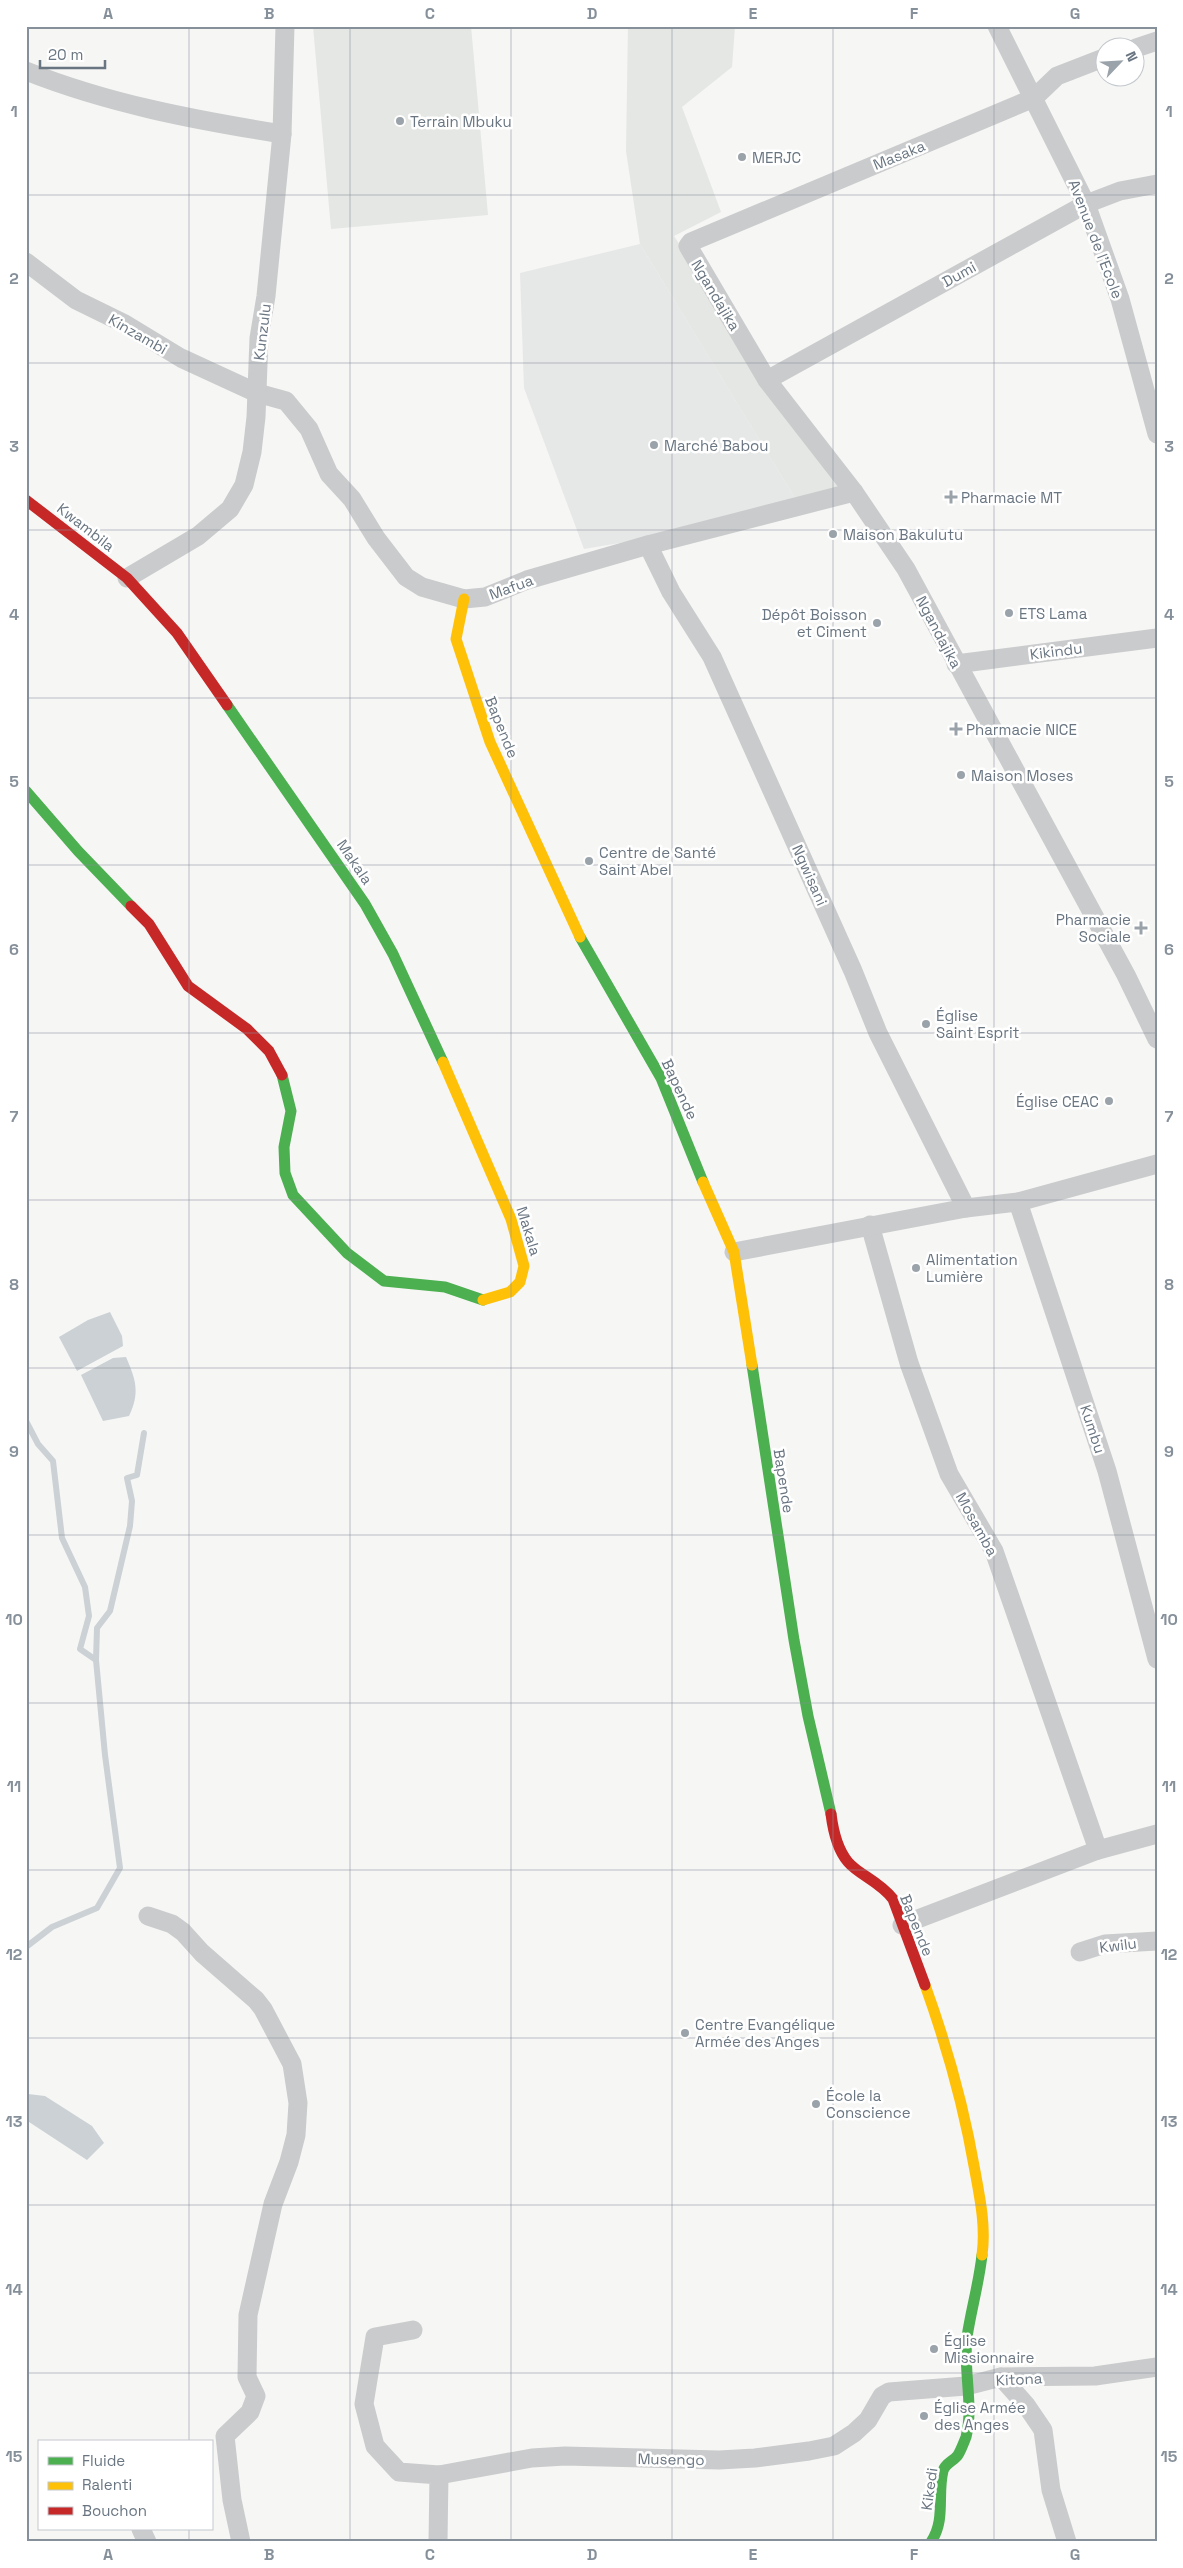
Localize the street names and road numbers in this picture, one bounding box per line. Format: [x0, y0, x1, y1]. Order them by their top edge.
street label: Masaka [870, 136, 928, 174]
street label: Avenue de l'Ecole [1065, 177, 1127, 301]
street label: Ngandajika [687, 256, 745, 334]
street label: Dumi [939, 257, 979, 291]
street label: Kunzulu [249, 302, 275, 362]
street label: Kinzambi [105, 310, 171, 358]
street label: Kwambila [53, 499, 119, 556]
street label: Mafua [486, 570, 536, 604]
street label: Ngandajika [912, 592, 966, 672]
street label: Kikindu [1029, 638, 1083, 664]
street label: Bapende [481, 693, 523, 761]
street label: Makala [333, 836, 377, 889]
street label: Ngwisani [788, 842, 832, 908]
street label: Bapende [658, 1056, 702, 1122]
street label: Makala [513, 1204, 546, 1258]
street label: Kumbu [1076, 1402, 1110, 1456]
street label: Bapende [770, 1447, 798, 1515]
street label: Mosamba [952, 1489, 1002, 1559]
street label: Bapende [896, 1891, 938, 1959]
street label: Kwilu [1098, 1933, 1138, 1957]
street label: Kitona [995, 2368, 1043, 2390]
street label: Musengo [637, 2449, 705, 2469]
street label: Kikedi [917, 2467, 941, 2511]

